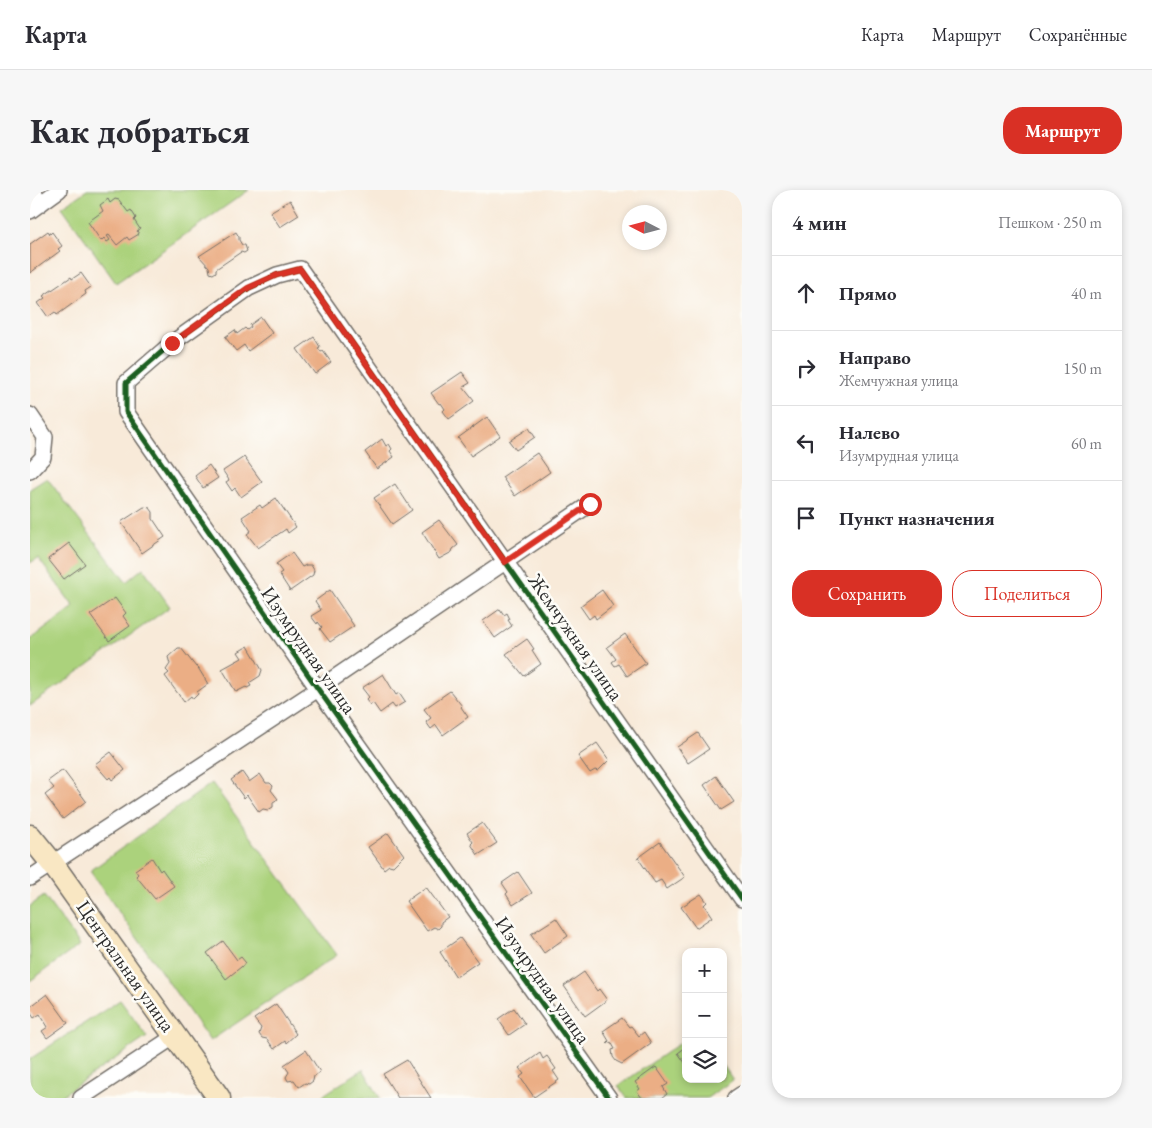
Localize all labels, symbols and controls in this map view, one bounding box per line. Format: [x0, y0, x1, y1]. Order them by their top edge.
text: Карта [25, 19, 87, 50]
text: Карта [861, 23, 904, 46]
text: Маршрут [932, 23, 1001, 46]
text: Сохранённые [1029, 23, 1127, 46]
button: Маршрут [1003, 107, 1122, 154]
text: Как добраться [30, 108, 250, 153]
north arrow [622, 205, 667, 250]
text: 4 мин [792, 209, 847, 236]
text: Пешком · 250 m [998, 212, 1102, 233]
icon: ahead [792, 279, 820, 307]
text: Прямо [839, 281, 897, 306]
text: 40 m [1071, 283, 1102, 304]
route end [161, 332, 184, 355]
text: Направо [839, 345, 911, 370]
icon: right [792, 354, 820, 382]
text: 150 m [1063, 358, 1102, 379]
text: Жемчужная улица [839, 370, 958, 391]
text: Налево [839, 420, 900, 445]
icon: left [792, 429, 820, 457]
text: 60 m [1071, 433, 1102, 454]
text: Изумрудная улица [839, 445, 959, 466]
route start [579, 493, 602, 516]
icon: arrive [792, 504, 820, 532]
text: Пункт назначения [839, 506, 995, 531]
street label: Жемчужная улица [522, 568, 629, 706]
button: Сохранить [792, 570, 942, 617]
button: Поделиться [952, 570, 1102, 617]
street label: Изумрудная улица [255, 581, 363, 719]
street label: Центральная улица [71, 895, 181, 1037]
street label: Изумрудная улица [489, 911, 597, 1049]
map controls [682, 948, 727, 1083]
button: + [682, 948, 727, 993]
button: − [682, 993, 727, 1038]
button: layers [682, 1038, 727, 1083]

